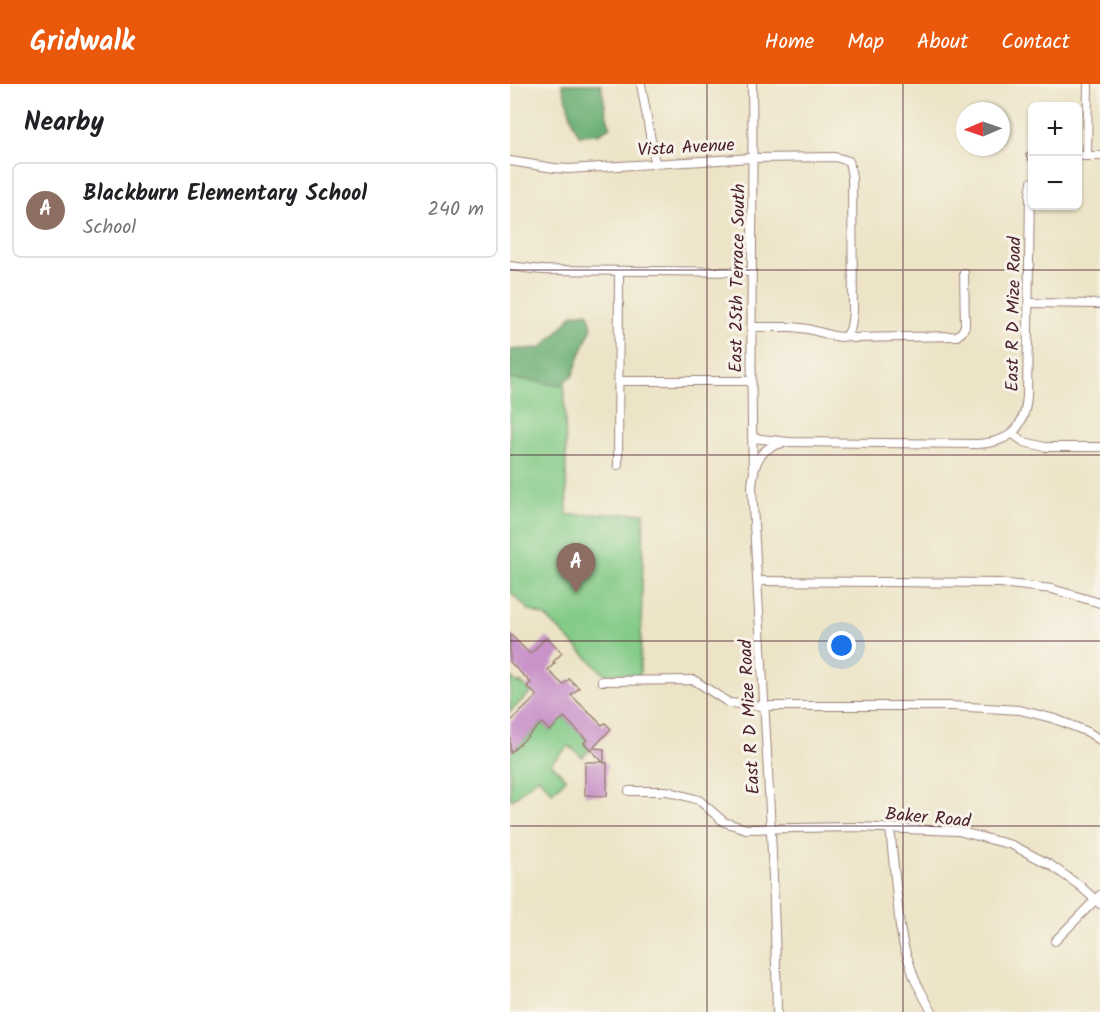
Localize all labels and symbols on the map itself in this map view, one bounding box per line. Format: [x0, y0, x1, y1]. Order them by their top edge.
north arrow [956, 102, 1010, 156]
street label: Vista Avenue [637, 131, 735, 166]
street label: East 25th Terrace South [722, 183, 755, 373]
street label: East R D Mize Road [999, 235, 1030, 392]
pin: A [556, 544, 596, 593]
your location [827, 631, 856, 660]
street label: East R D Mize Road [732, 638, 769, 795]
street label: Baker Road [884, 800, 973, 837]

